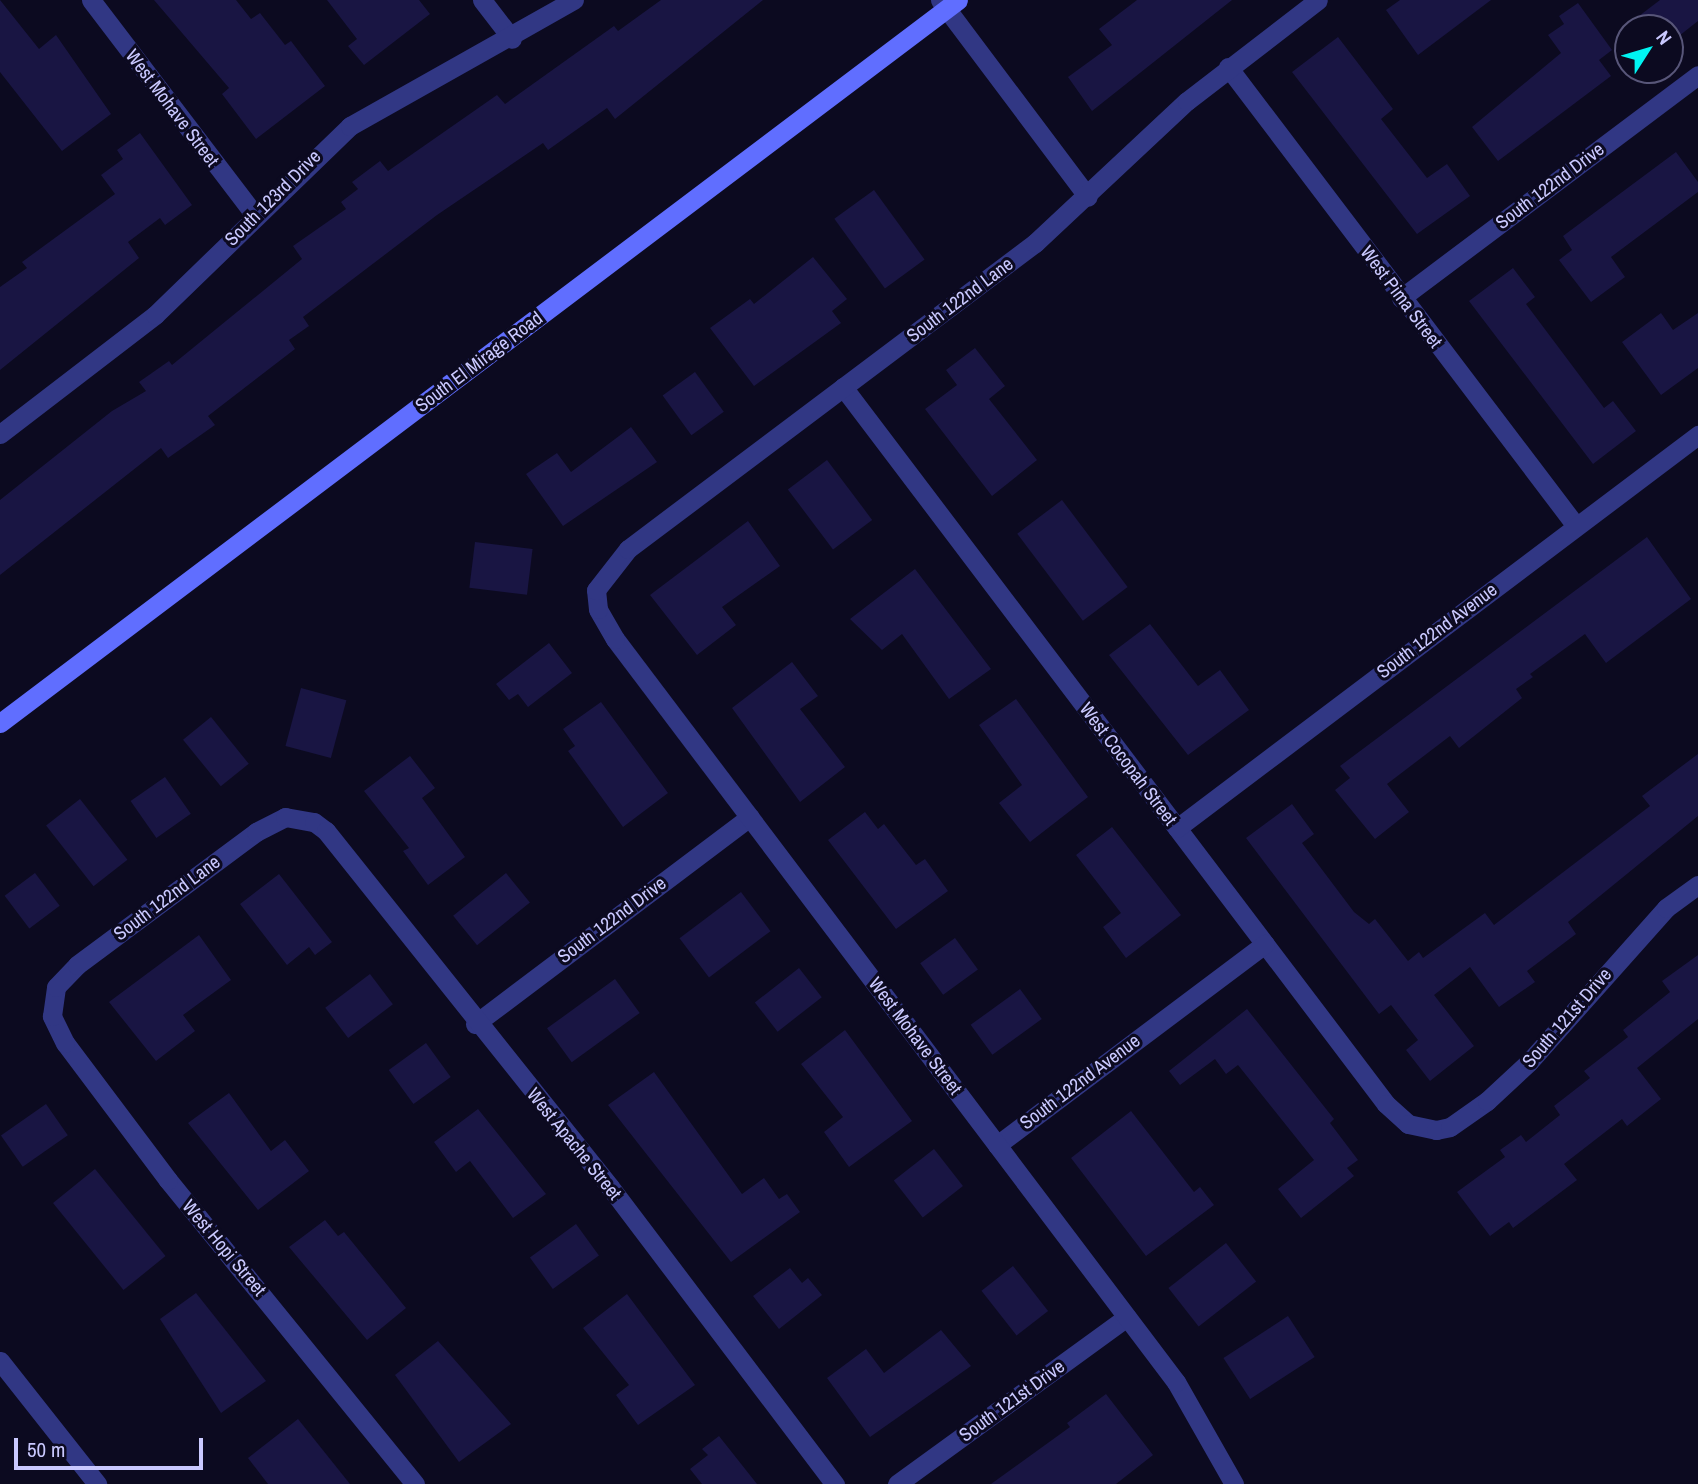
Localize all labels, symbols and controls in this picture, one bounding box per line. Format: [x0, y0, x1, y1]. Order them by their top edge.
north arrow [1614, 14, 1684, 84]
text: N [1650, 25, 1678, 50]
street label: West Mohave Street [121, 45, 223, 171]
street label: South 122nd Drive [1491, 138, 1609, 234]
street label: South 123rd Drive [220, 145, 326, 251]
street label: West Pima Street [1355, 241, 1447, 353]
street label: South 122nd Lane [902, 253, 1018, 347]
street label: South El Mirage Road [411, 307, 547, 417]
street label: South 122nd Avenue [1372, 578, 1502, 684]
street label: West Cocopah Street [1074, 698, 1182, 830]
street label: South 122nd Lane [109, 851, 225, 945]
street label: South 122nd Drive [553, 872, 671, 968]
street label: South 121st Drive [1517, 963, 1617, 1073]
street label: West Mohave Street [864, 973, 966, 1099]
street label: South 122nd Avenue [1015, 1029, 1145, 1135]
street label: West Apache Street [522, 1083, 626, 1205]
street label: West Hopi Street [177, 1195, 271, 1301]
street label: South 121st Drive [955, 1355, 1069, 1447]
scale bar [18, 1424, 206, 1468]
text: 50 m [27, 1435, 65, 1464]

